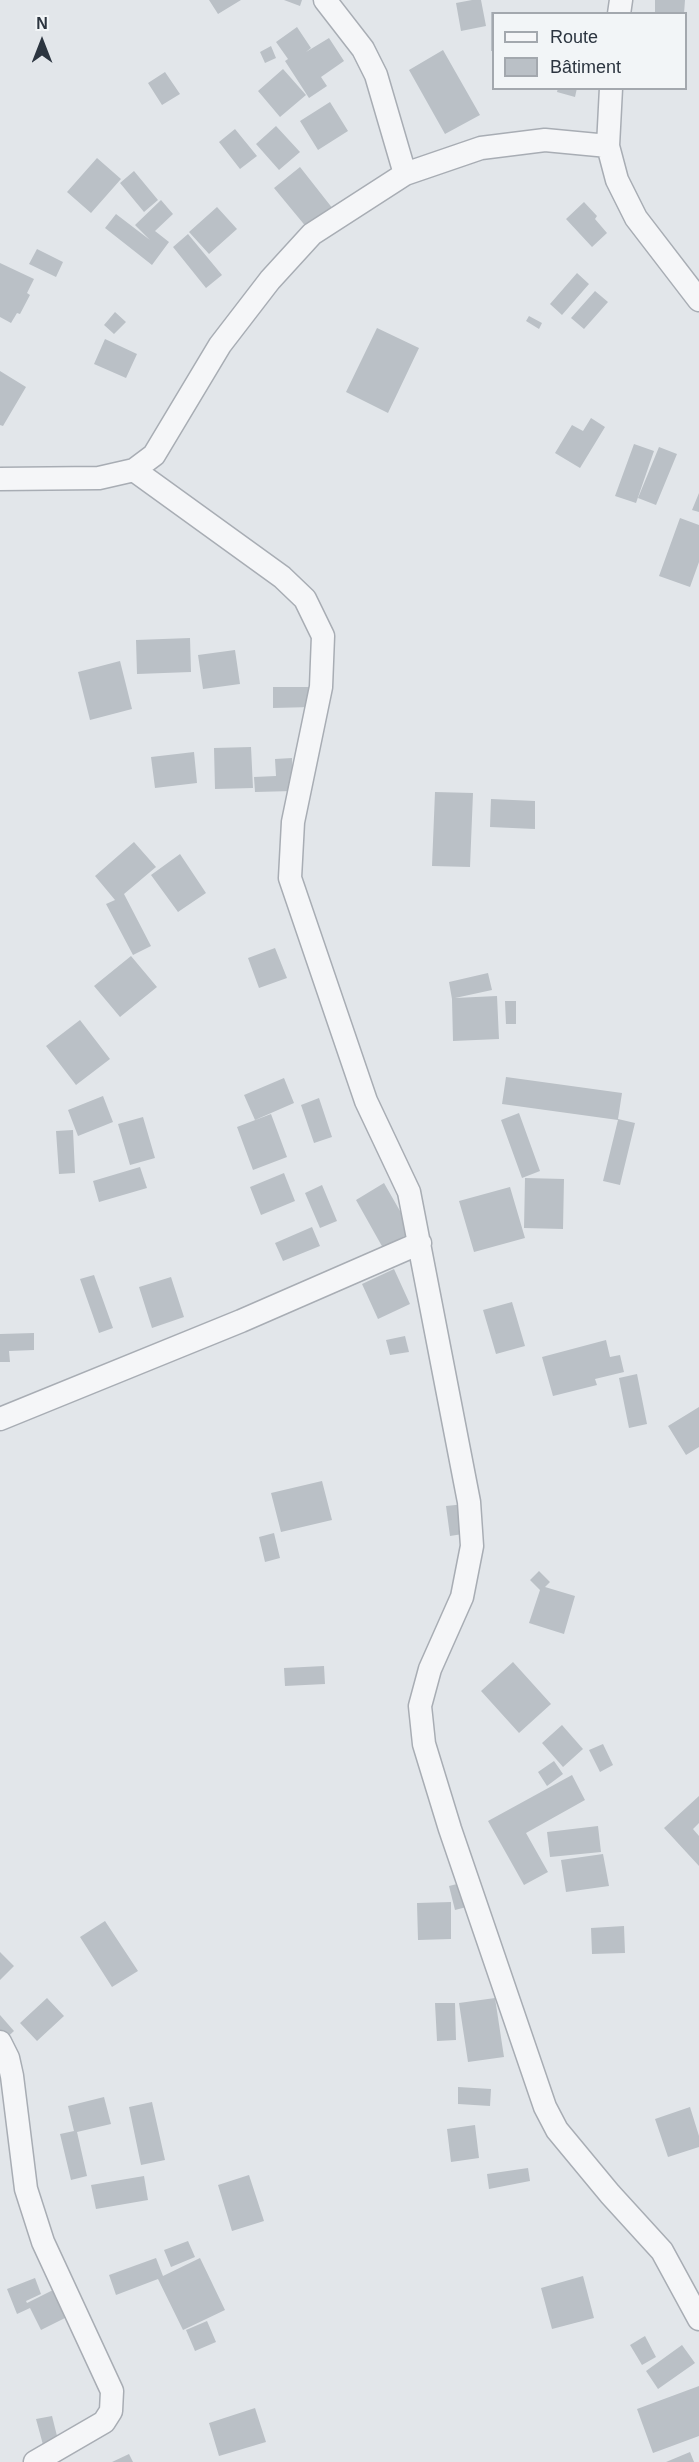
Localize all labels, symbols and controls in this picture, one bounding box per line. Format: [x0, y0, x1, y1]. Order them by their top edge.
north arrow [12, 12, 72, 72]
legend [492, 12, 687, 90]
text: N [36, 15, 48, 32]
text: Route [550, 27, 598, 47]
text: Bâtiment [550, 57, 621, 77]

